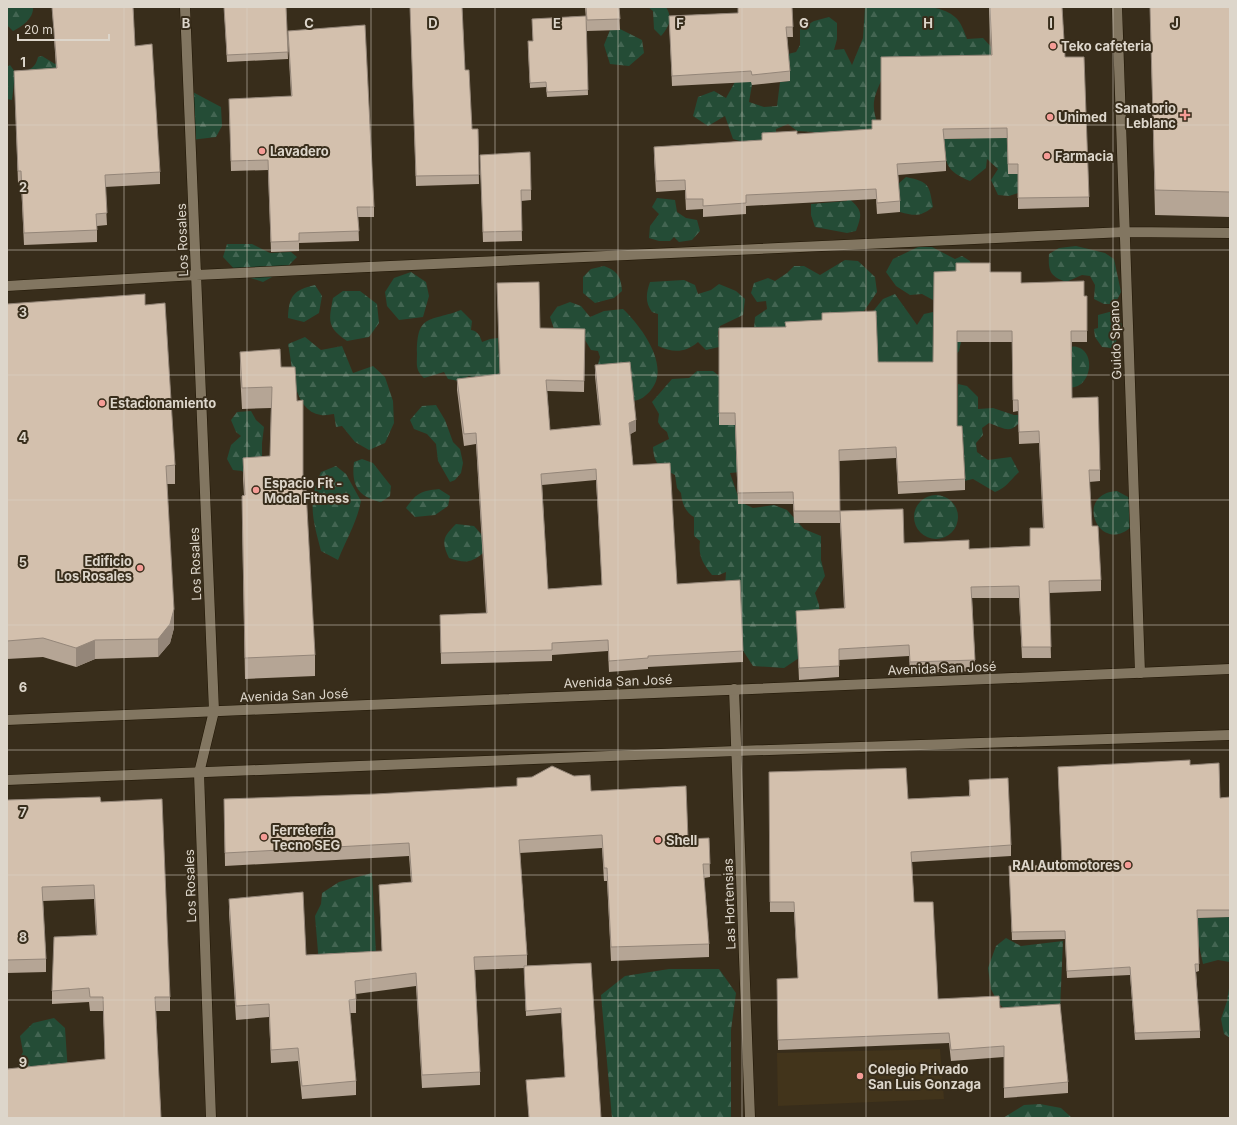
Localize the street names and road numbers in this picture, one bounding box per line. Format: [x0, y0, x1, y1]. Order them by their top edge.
street label: Los Rosales [173, 203, 191, 277]
street label: Guido Spano [1106, 300, 1124, 380]
street label: Los Rosales [186, 527, 204, 601]
street label: Avenida San José [887, 658, 997, 678]
street label: Avenida San José [563, 671, 673, 691]
street label: Avenida San José [239, 685, 349, 705]
street label: Los Rosales [181, 849, 199, 923]
street label: Las Hortensias [719, 858, 739, 950]

